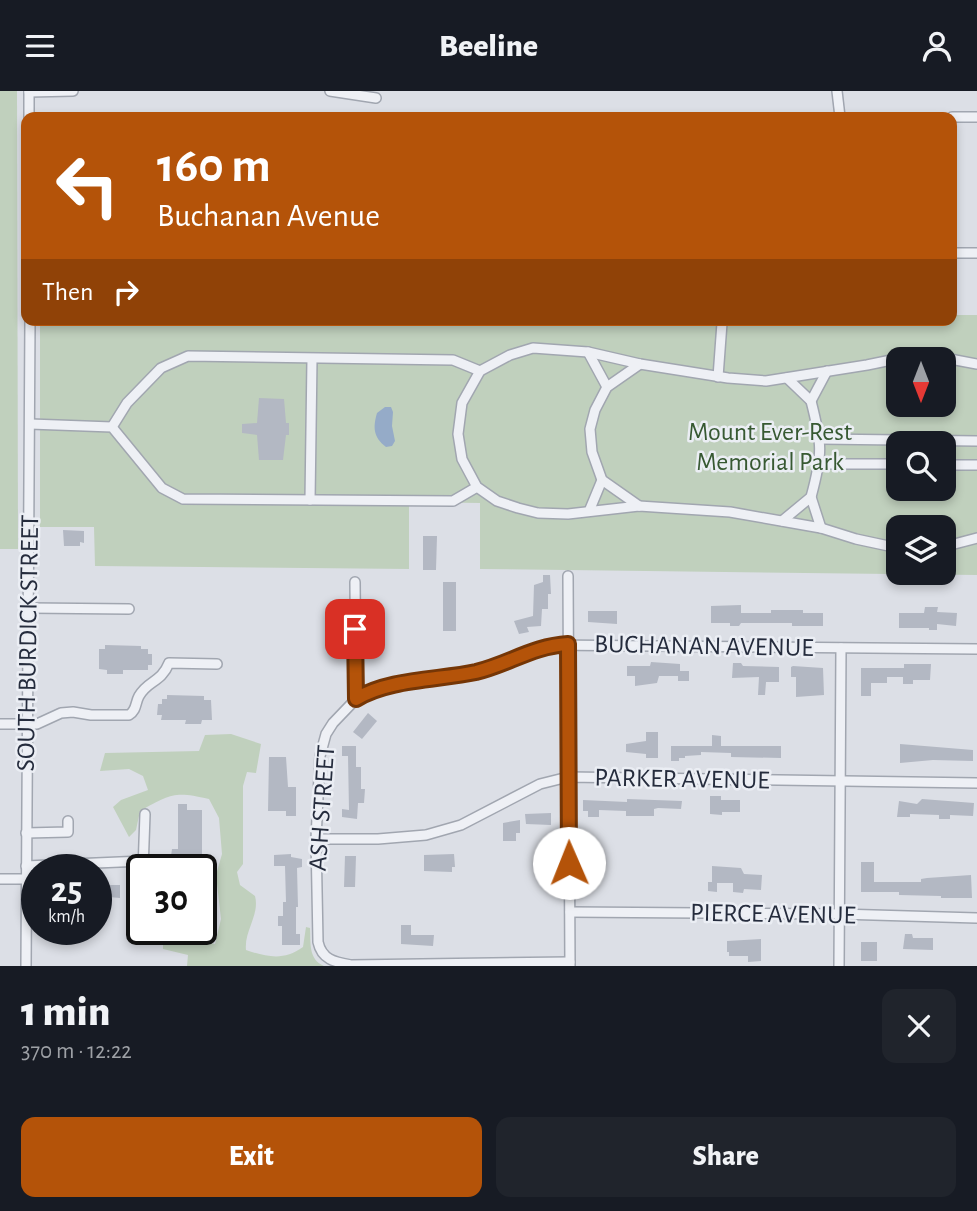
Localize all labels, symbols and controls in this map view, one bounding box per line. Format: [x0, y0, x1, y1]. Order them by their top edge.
icon: menu [21, 27, 59, 65]
icon: person [918, 27, 956, 65]
text: Beeline [439, 30, 538, 62]
icon: left [42, 140, 133, 231]
text: 160 m [157, 142, 271, 191]
text: Buchanan Avenue [157, 200, 380, 232]
icon: right [107, 273, 145, 311]
text: Then [42, 279, 93, 305]
north arrow [886, 347, 956, 417]
map controls [886, 347, 956, 585]
park label: Mount Ever-Rest Memorial Park [688, 419, 852, 475]
button: search [886, 431, 956, 501]
street label: SOUTH BURDICK STREET [13, 514, 43, 772]
button: layers [886, 515, 956, 585]
pin [325, 599, 385, 659]
icon: arrive [336, 610, 374, 648]
street label: BUCHANAN AVENUE [594, 631, 814, 661]
street label: ASH STREET [305, 744, 339, 872]
street label: PARKER AVENUE [594, 764, 770, 794]
position arrow [532, 826, 606, 900]
speed limit sign: 30 [126, 854, 217, 945]
text: 25 [51, 873, 82, 908]
street label: PIERCE AVENUE [690, 900, 856, 928]
text: km/h [48, 908, 85, 926]
button: close [882, 989, 956, 1063]
text: 1 min [21, 991, 110, 1033]
text: 370 m · 12:22 [21, 1040, 132, 1063]
button: Exit [21, 1117, 482, 1197]
button: Share [496, 1117, 956, 1197]

